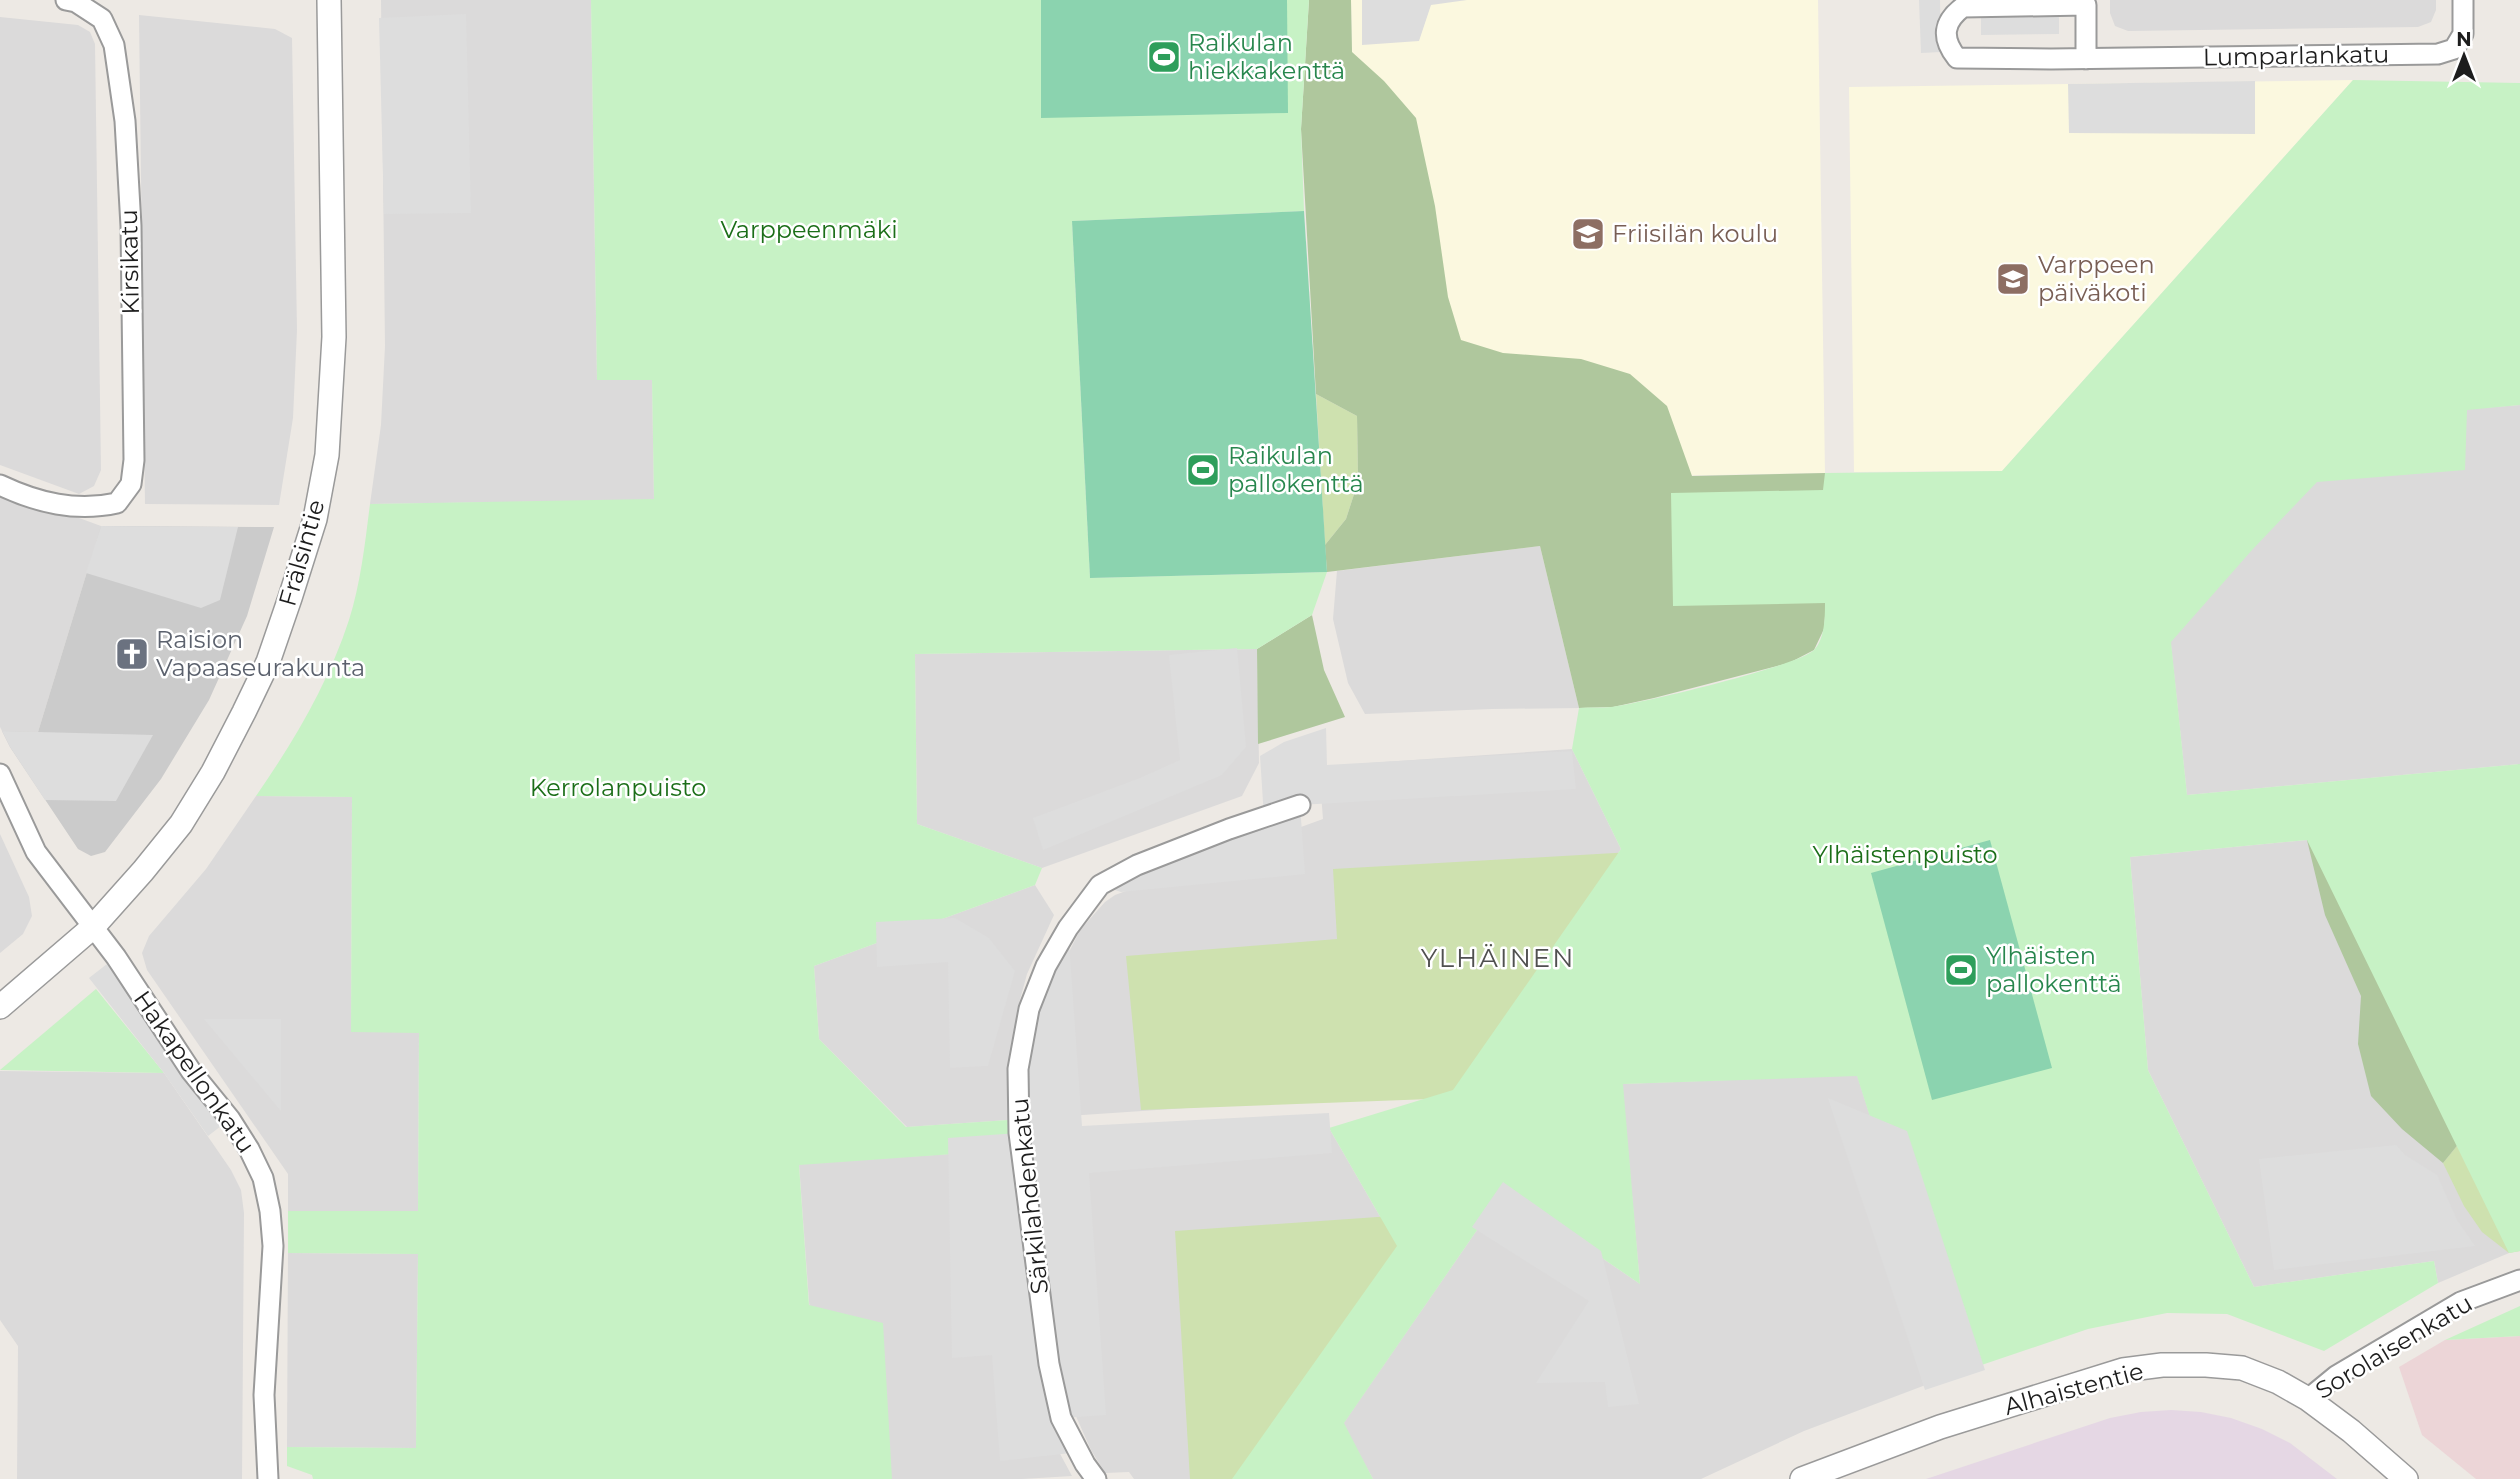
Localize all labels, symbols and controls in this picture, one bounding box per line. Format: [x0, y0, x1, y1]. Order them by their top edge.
north arrow [2429, 21, 2499, 91]
place label: Raikulan hiekkakenttä [1188, 28, 1345, 85]
text: N [2456, 28, 2472, 51]
sports icon: Raikulan hiekkakenttä [1145, 38, 1183, 76]
street label: Lumparlankatu [2203, 39, 2389, 72]
street label: Kirsikatu [114, 209, 145, 315]
park label: Varppeenmäki [720, 215, 898, 244]
school or university icon: Friisilän koulu [1569, 215, 1607, 253]
place label: Friisilän koulu [1612, 219, 1778, 248]
place label: Varppeen päiväkoti [2038, 250, 2155, 307]
school or university icon: Varppeen päiväkoti [1994, 260, 2032, 298]
place label: Raikulan pallokenttä [1228, 441, 1364, 498]
sports icon: Raikulan pallokenttä [1184, 451, 1222, 489]
street label: Frälsintie [273, 496, 331, 609]
place label: Raision Vapaaseurakunta [156, 625, 365, 682]
church icon: Raision Vapaaseurakunta [113, 635, 151, 673]
park label: Kerrolanpuisto [530, 773, 706, 802]
park label: Ylhäistenpuisto [1813, 840, 1997, 869]
place label: Ylhäisten pallokenttä [1986, 941, 2122, 998]
district label: YLHÄINEN [1421, 942, 1575, 974]
sports icon: Ylhäisten pallokenttä [1942, 951, 1980, 989]
street label: Hakapellonkatu [128, 985, 261, 1158]
street label: Särkilahdenkatu [1005, 1096, 1054, 1296]
street label: Sorolaisenkatu [2310, 1288, 2477, 1405]
street label: Alhaistentie [2001, 1356, 2147, 1421]

